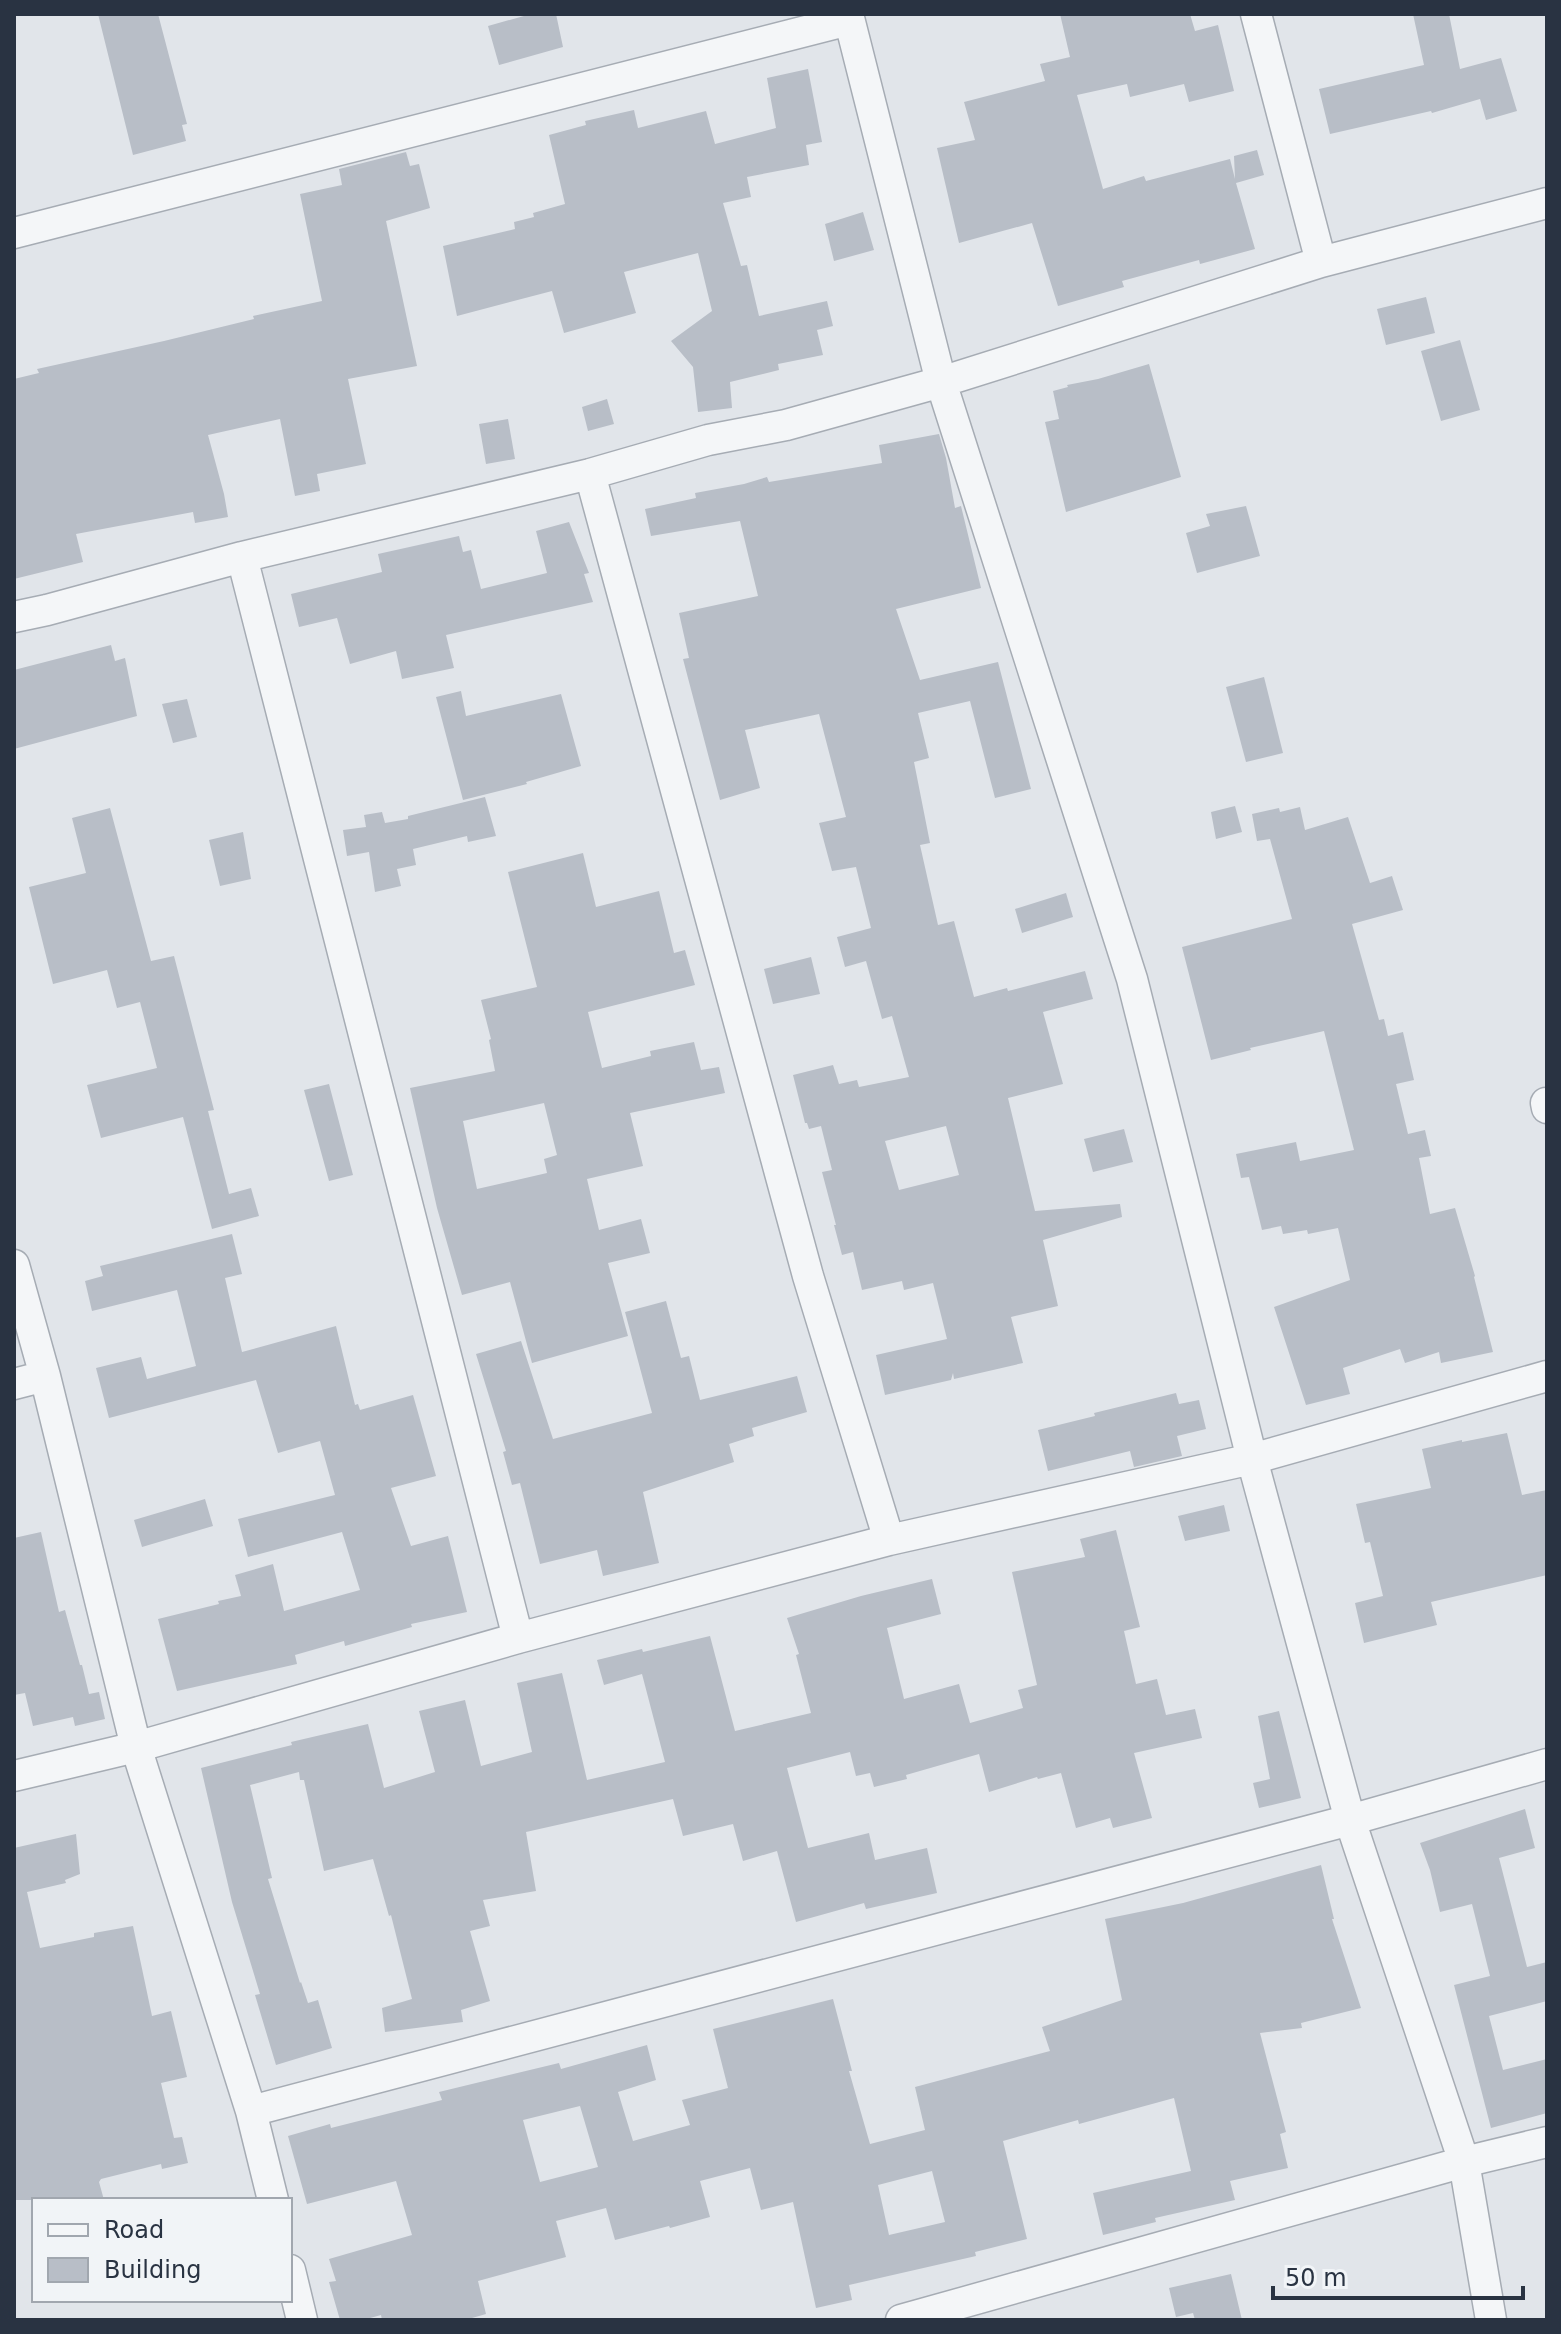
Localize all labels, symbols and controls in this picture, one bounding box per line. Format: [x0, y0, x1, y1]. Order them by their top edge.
legend [32, 2198, 292, 2302]
text: Road [104, 2216, 164, 2244]
scale bar [1273, 2250, 1523, 2300]
text: Building [104, 2256, 201, 2284]
text: 50 m [1285, 2264, 1347, 2292]

